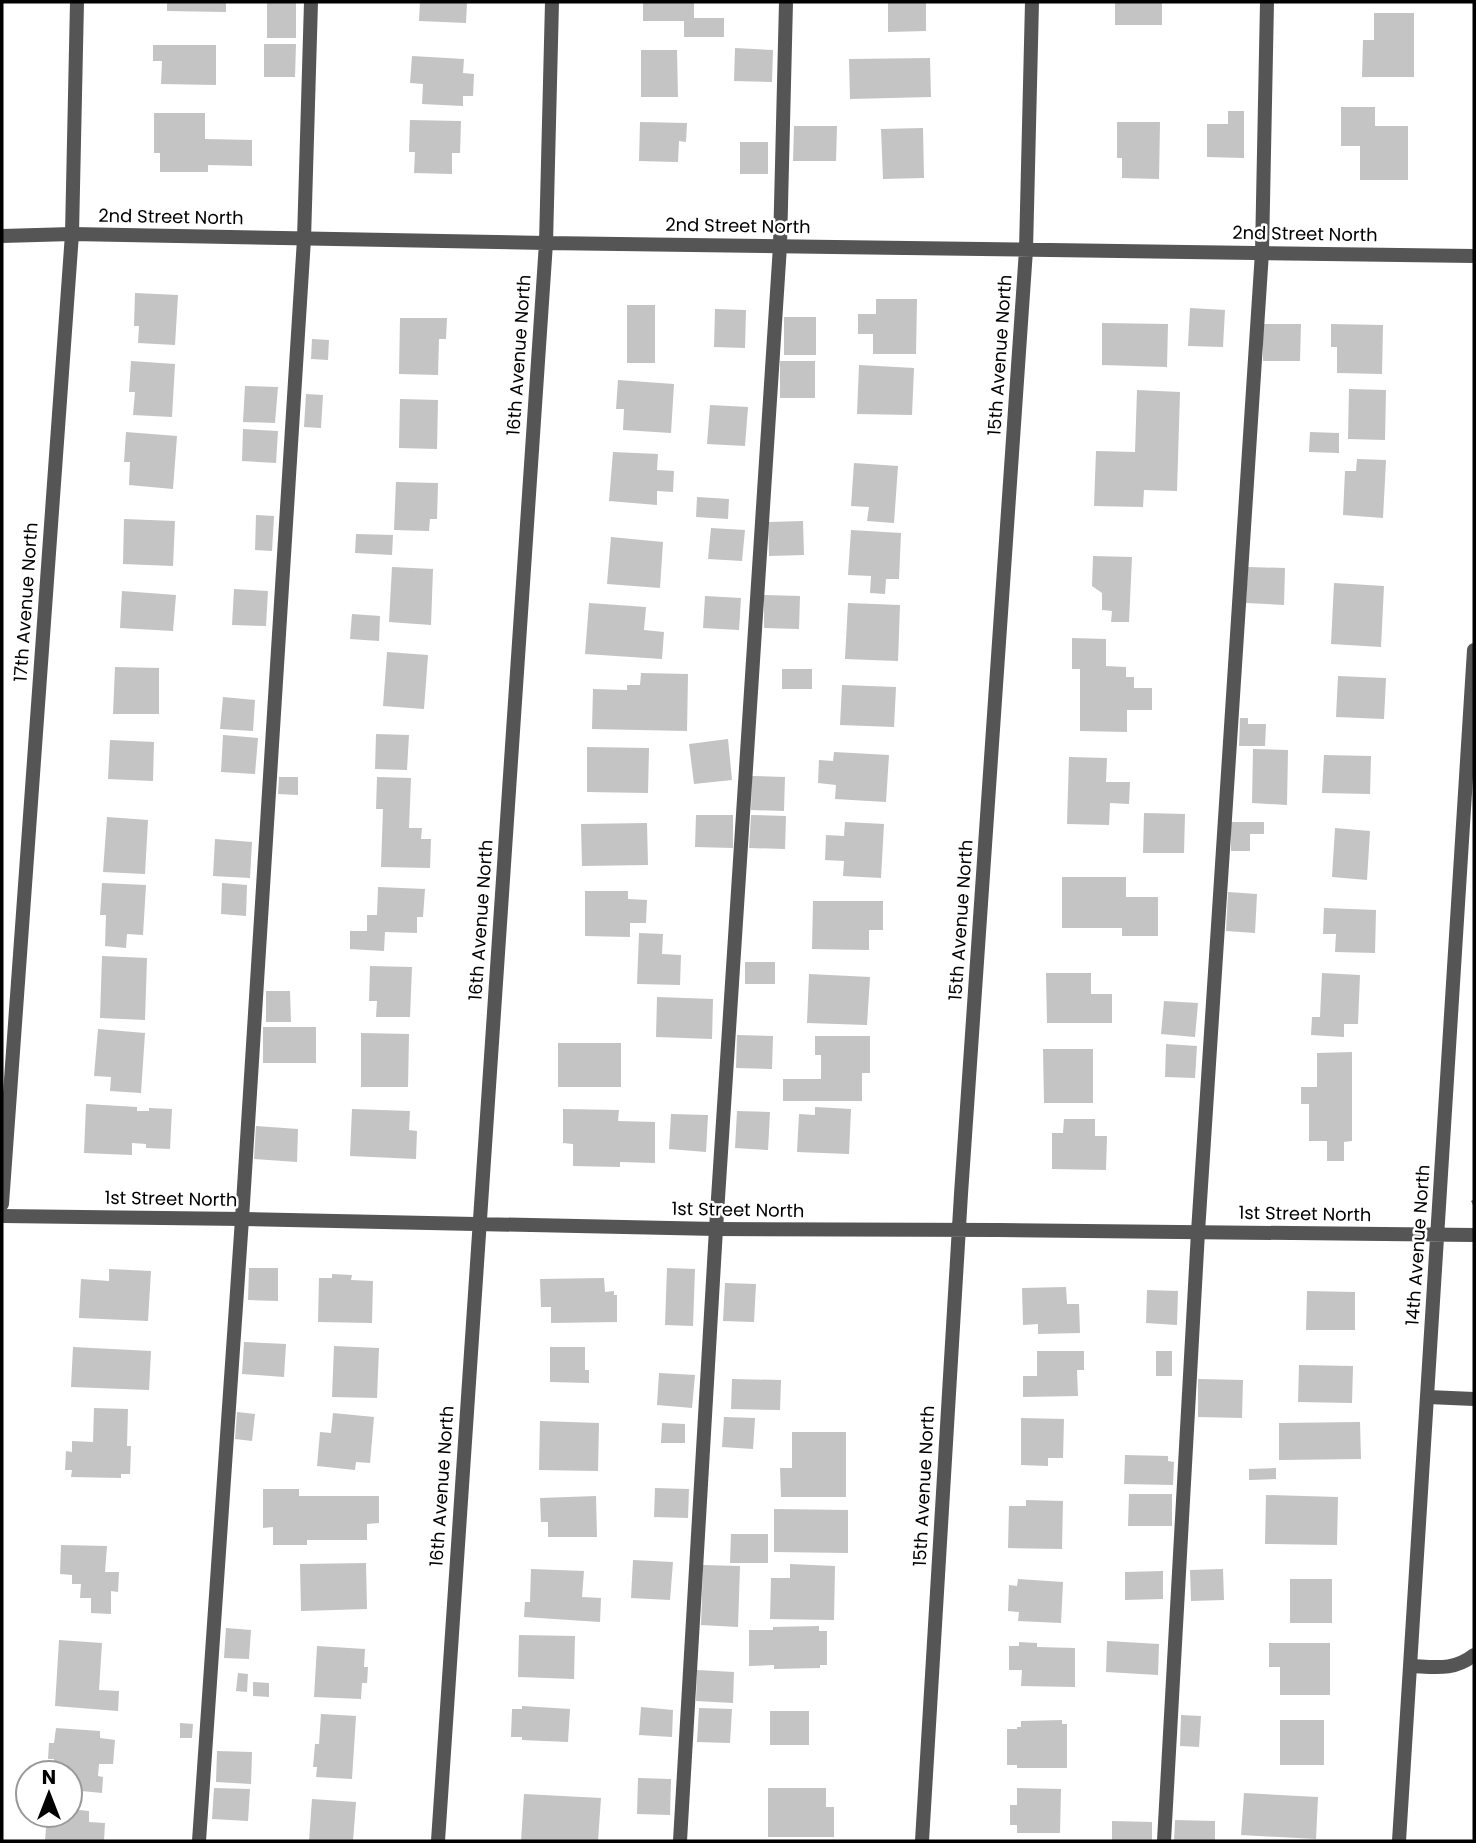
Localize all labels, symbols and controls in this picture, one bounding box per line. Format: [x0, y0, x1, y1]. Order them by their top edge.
street label: 2nd Street North [98, 203, 244, 230]
street label: 2nd Street North [665, 212, 811, 239]
street label: 2nd Street North [1232, 220, 1378, 247]
street label: 16th Avenue North [500, 274, 537, 436]
street label: 15th Avenue North [981, 274, 1018, 436]
street label: 17th Avenue North [7, 521, 44, 683]
street label: 16th Avenue North [462, 839, 499, 1001]
street label: 15th Avenue North [942, 839, 979, 1001]
street label: 14th Avenue North [1399, 1164, 1436, 1326]
street label: 1st Street North [104, 1185, 238, 1212]
street label: 1st Street North [671, 1196, 805, 1223]
street label: 1st Street North [1238, 1200, 1372, 1227]
street label: 16th Avenue North [423, 1405, 460, 1567]
street label: 15th Avenue North [907, 1405, 940, 1567]
north arrow [14, 1759, 84, 1829]
text: N [42, 1764, 56, 1791]

